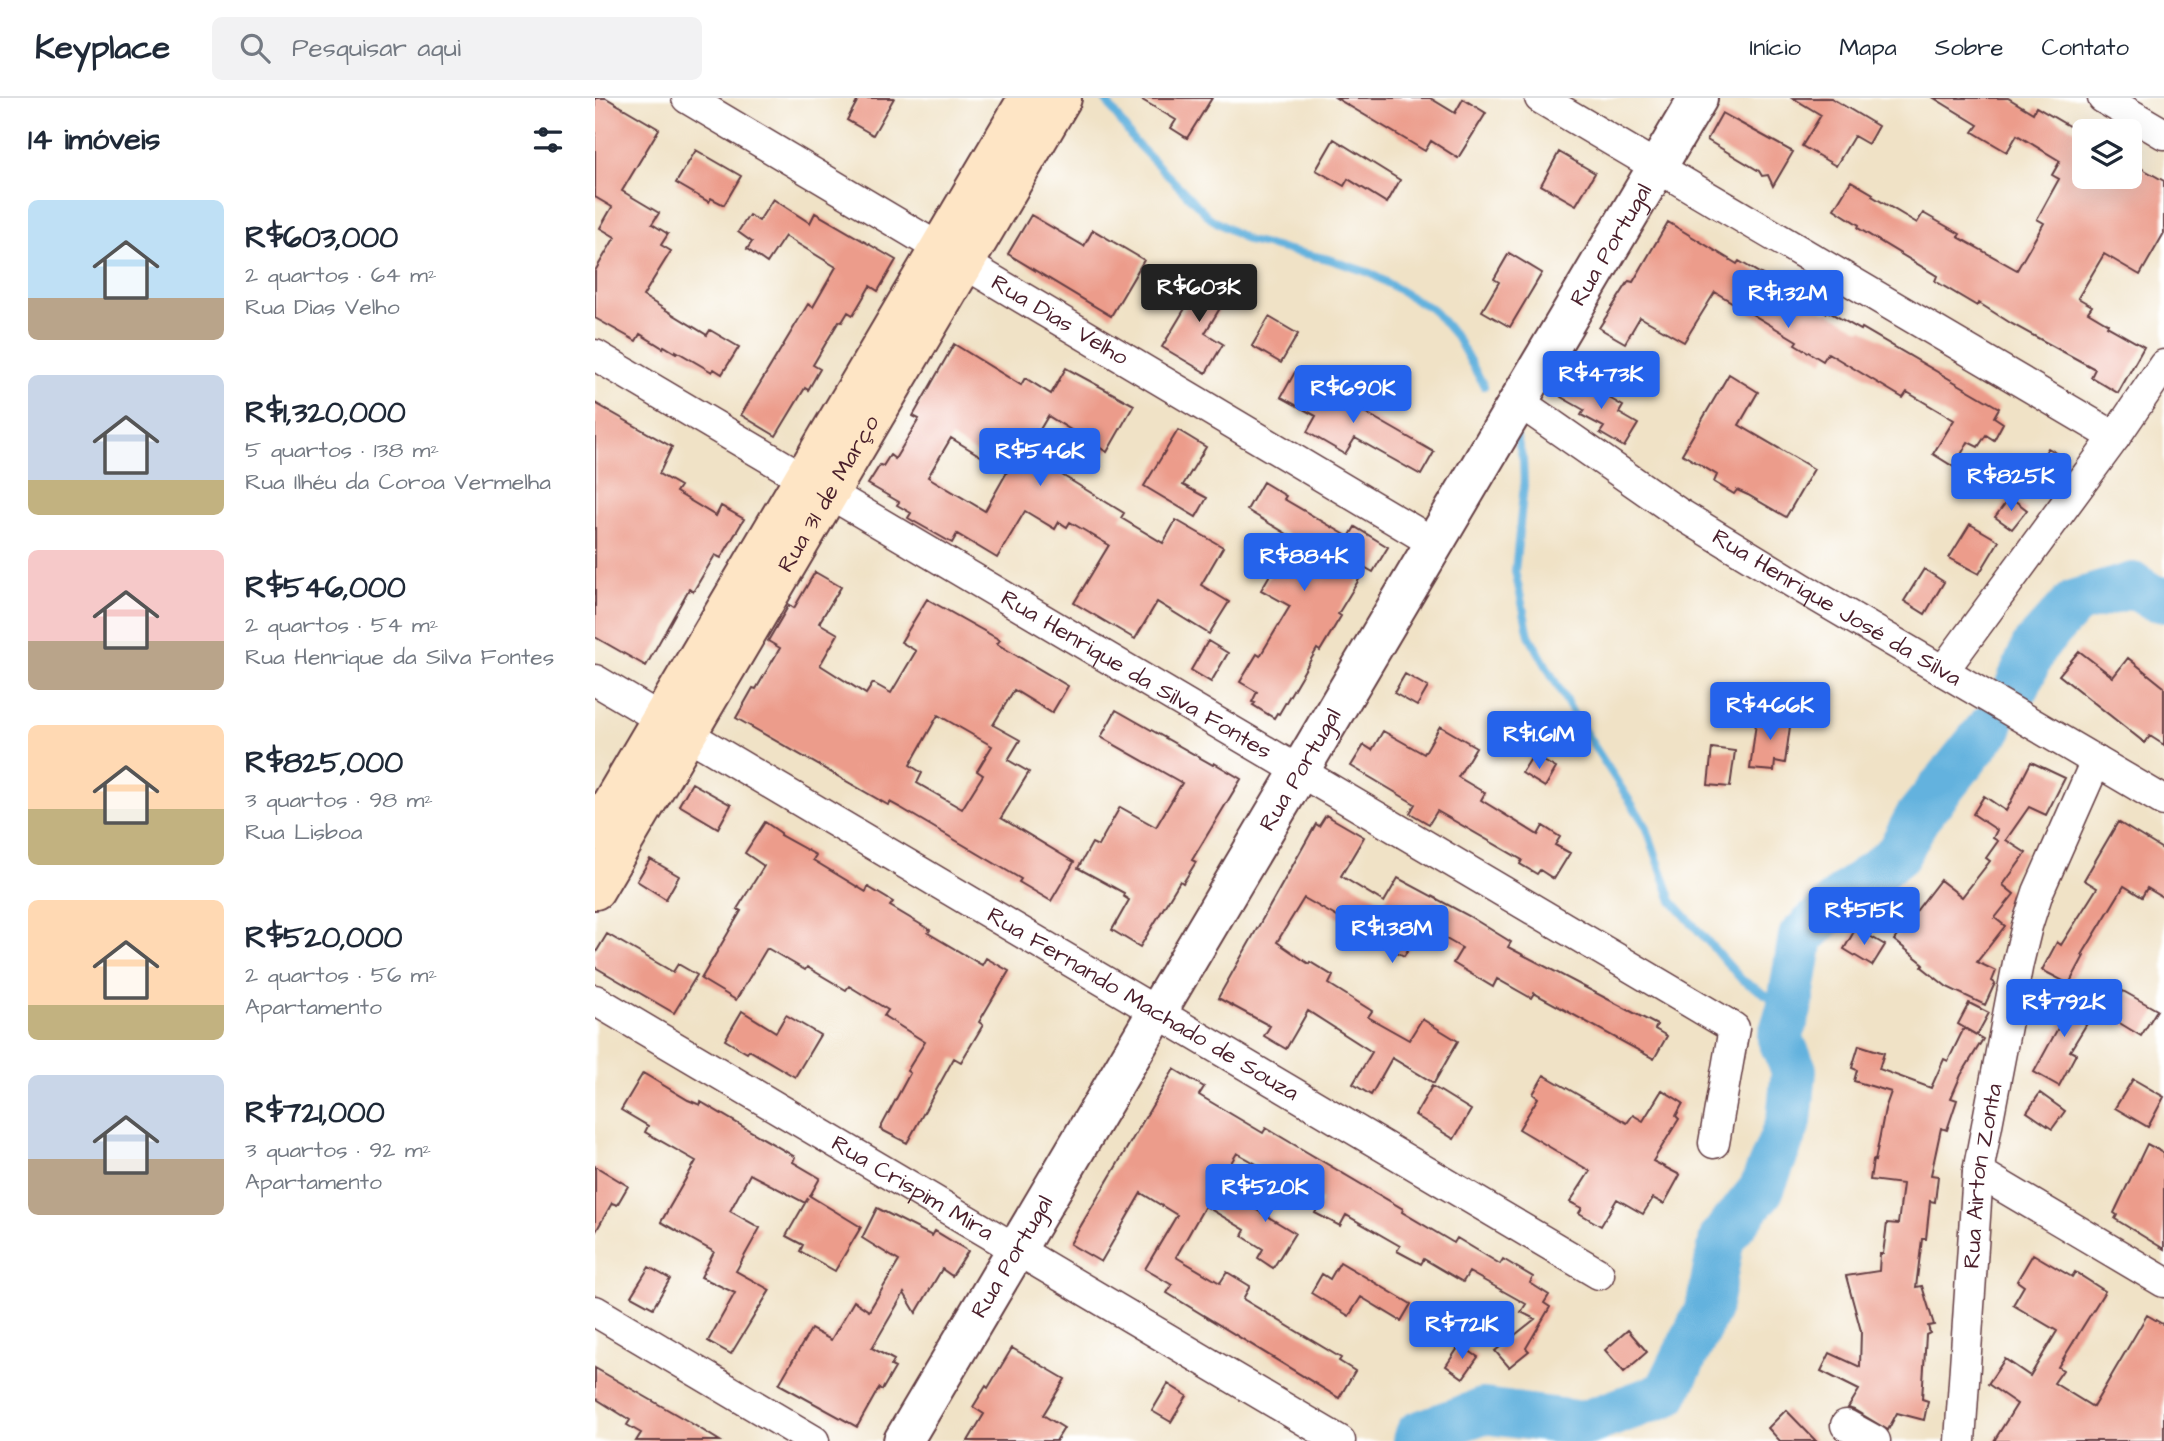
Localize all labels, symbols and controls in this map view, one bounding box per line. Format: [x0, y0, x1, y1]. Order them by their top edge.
search box [212, 17, 702, 80]
text: Keyplace [35, 25, 170, 71]
icon: search [236, 29, 274, 67]
text: Pesquisar aqui [292, 30, 461, 66]
text: Início [1750, 31, 1801, 65]
text: Mapa [1839, 31, 1897, 65]
text: Sobre [1935, 31, 2003, 65]
text: Contato [2041, 31, 2129, 65]
text: 14 imóveis [28, 119, 160, 161]
map controls [2072, 119, 2142, 189]
button: layers [2072, 119, 2142, 189]
icon: filters [529, 121, 567, 159]
street label: Rua Portugal [1562, 178, 1660, 312]
text: R$603,000 [245, 217, 398, 259]
icon: home [84, 228, 168, 312]
text: 2 quartos · 64 m² [245, 259, 437, 291]
pin: R$603K [1142, 264, 1256, 324]
street label: Rua Dias Velho [985, 267, 1135, 373]
text: R$603K [1157, 271, 1241, 303]
pin: R$1.32M [1723, 271, 1853, 330]
text: R$1.32M [1748, 277, 1828, 309]
text: Rua Dias Velho [245, 291, 400, 323]
pin: R$473K [1544, 352, 1658, 411]
text: R$473K [1559, 358, 1643, 390]
pin: R$690K [1296, 366, 1410, 425]
text: R$690K [1310, 372, 1396, 404]
text: R$1,320,000 [245, 392, 406, 434]
icon: home [84, 403, 168, 487]
street label: Rua 31 de Março [770, 409, 887, 578]
pin: R$546K [983, 428, 1097, 488]
text: 5 quartos · 138 m² [245, 434, 439, 466]
text: R$546K [995, 435, 1085, 467]
pin: R$825K [1954, 454, 2068, 513]
text: R$825K [1967, 460, 2055, 492]
text: Rua Ilhéu da Coroa Vermelha [245, 466, 551, 498]
street label: Rua Henrique José da Silva [1706, 521, 1967, 694]
pin: R$884K [1247, 533, 1361, 593]
text: R$884K [1260, 540, 1348, 572]
text: R$546,000 [245, 567, 406, 609]
icon: home [84, 578, 168, 662]
street label: Rua Henrique da Silva Fontes [995, 582, 1278, 767]
text: 2 quartos · 54 m² [245, 609, 438, 641]
text: Rua Henrique da Silva Fontes [245, 641, 554, 673]
pin: R$466K [1713, 682, 1827, 742]
text: R$466K [1726, 689, 1814, 721]
street label: Rua Portugal [1252, 702, 1349, 837]
pin: R$1.61M [1474, 712, 1604, 771]
text: R$1.61M [1503, 718, 1575, 750]
text: R$825,000 [245, 742, 403, 784]
icon: home [84, 753, 168, 837]
text: 3 quartos · 98 m² [245, 784, 433, 816]
text: Rua Lisboa [245, 816, 363, 848]
pin: R$515K [1807, 888, 1921, 947]
text: R$515K [1825, 894, 1903, 926]
street label: Rua Fernando Machado de Souza [981, 899, 1305, 1109]
pin: R$1.38M [1327, 906, 1457, 965]
text: R$1.38M [1351, 912, 1433, 944]
text: R$520,000 [245, 917, 403, 959]
icon: home [84, 928, 168, 1012]
text: 2 quartos · 56 m² [245, 959, 437, 991]
pin: R$792K [2007, 979, 2121, 1039]
text: R$792K [2022, 986, 2106, 1018]
text: Apartamento [245, 991, 382, 1023]
street label: Rua Airton Zonta [1956, 1081, 2011, 1270]
text: R$721,000 [245, 1092, 385, 1134]
icon: home [84, 1103, 168, 1187]
street label: Rua Crispim Mira [825, 1127, 1000, 1249]
text: 3 quartos · 92 m² [245, 1134, 431, 1166]
pin: R$520K [1208, 1164, 1322, 1224]
text: Apartamento [245, 1166, 382, 1198]
text: R$520K [1221, 1171, 1309, 1203]
street label: Rua Portugal [963, 1190, 1061, 1324]
pin: R$721K [1405, 1302, 1519, 1361]
text: R$721K [1425, 1308, 1499, 1340]

